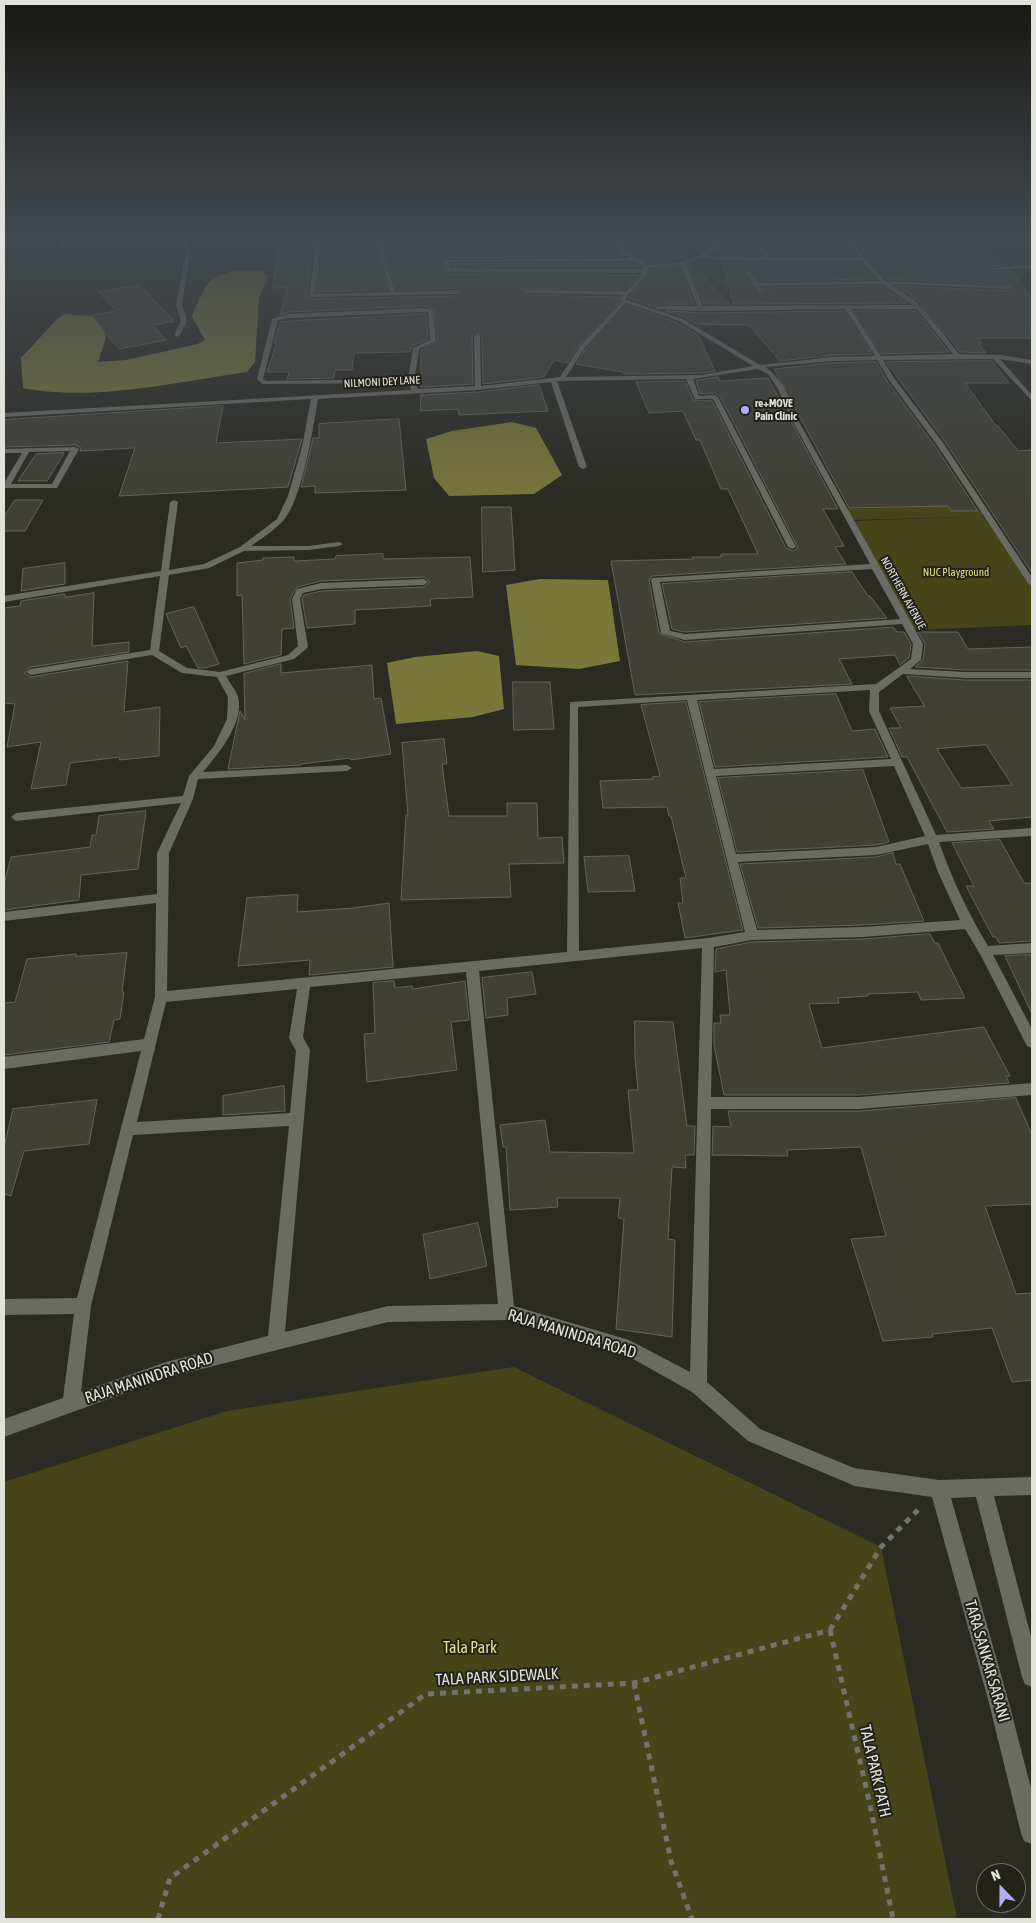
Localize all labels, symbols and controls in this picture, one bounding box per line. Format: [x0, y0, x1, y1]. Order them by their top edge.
street label: NILMONI DEY LANE [344, 373, 420, 391]
place label: re+MOVE Pain Clinic [755, 397, 797, 423]
marker: re+MOVE Pain Clinic [739, 404, 751, 416]
street label: NORTHERN AVENUE [878, 554, 928, 632]
park label: NUC Playground [923, 566, 989, 580]
street label: RAJA MANINDRA ROAD [505, 1305, 639, 1363]
street label: RAJA MANINDRA ROAD [83, 1348, 215, 1408]
street label: TARA SANKAR SARANI [960, 1598, 1014, 1724]
park label: Tala Park [443, 1638, 497, 1658]
street label: TALA PARK SIDEWALK [435, 1664, 559, 1690]
street label: TALA PARK PATH [855, 1723, 895, 1819]
north arrow [976, 1863, 1026, 1913]
text: N [989, 1866, 1003, 1884]

